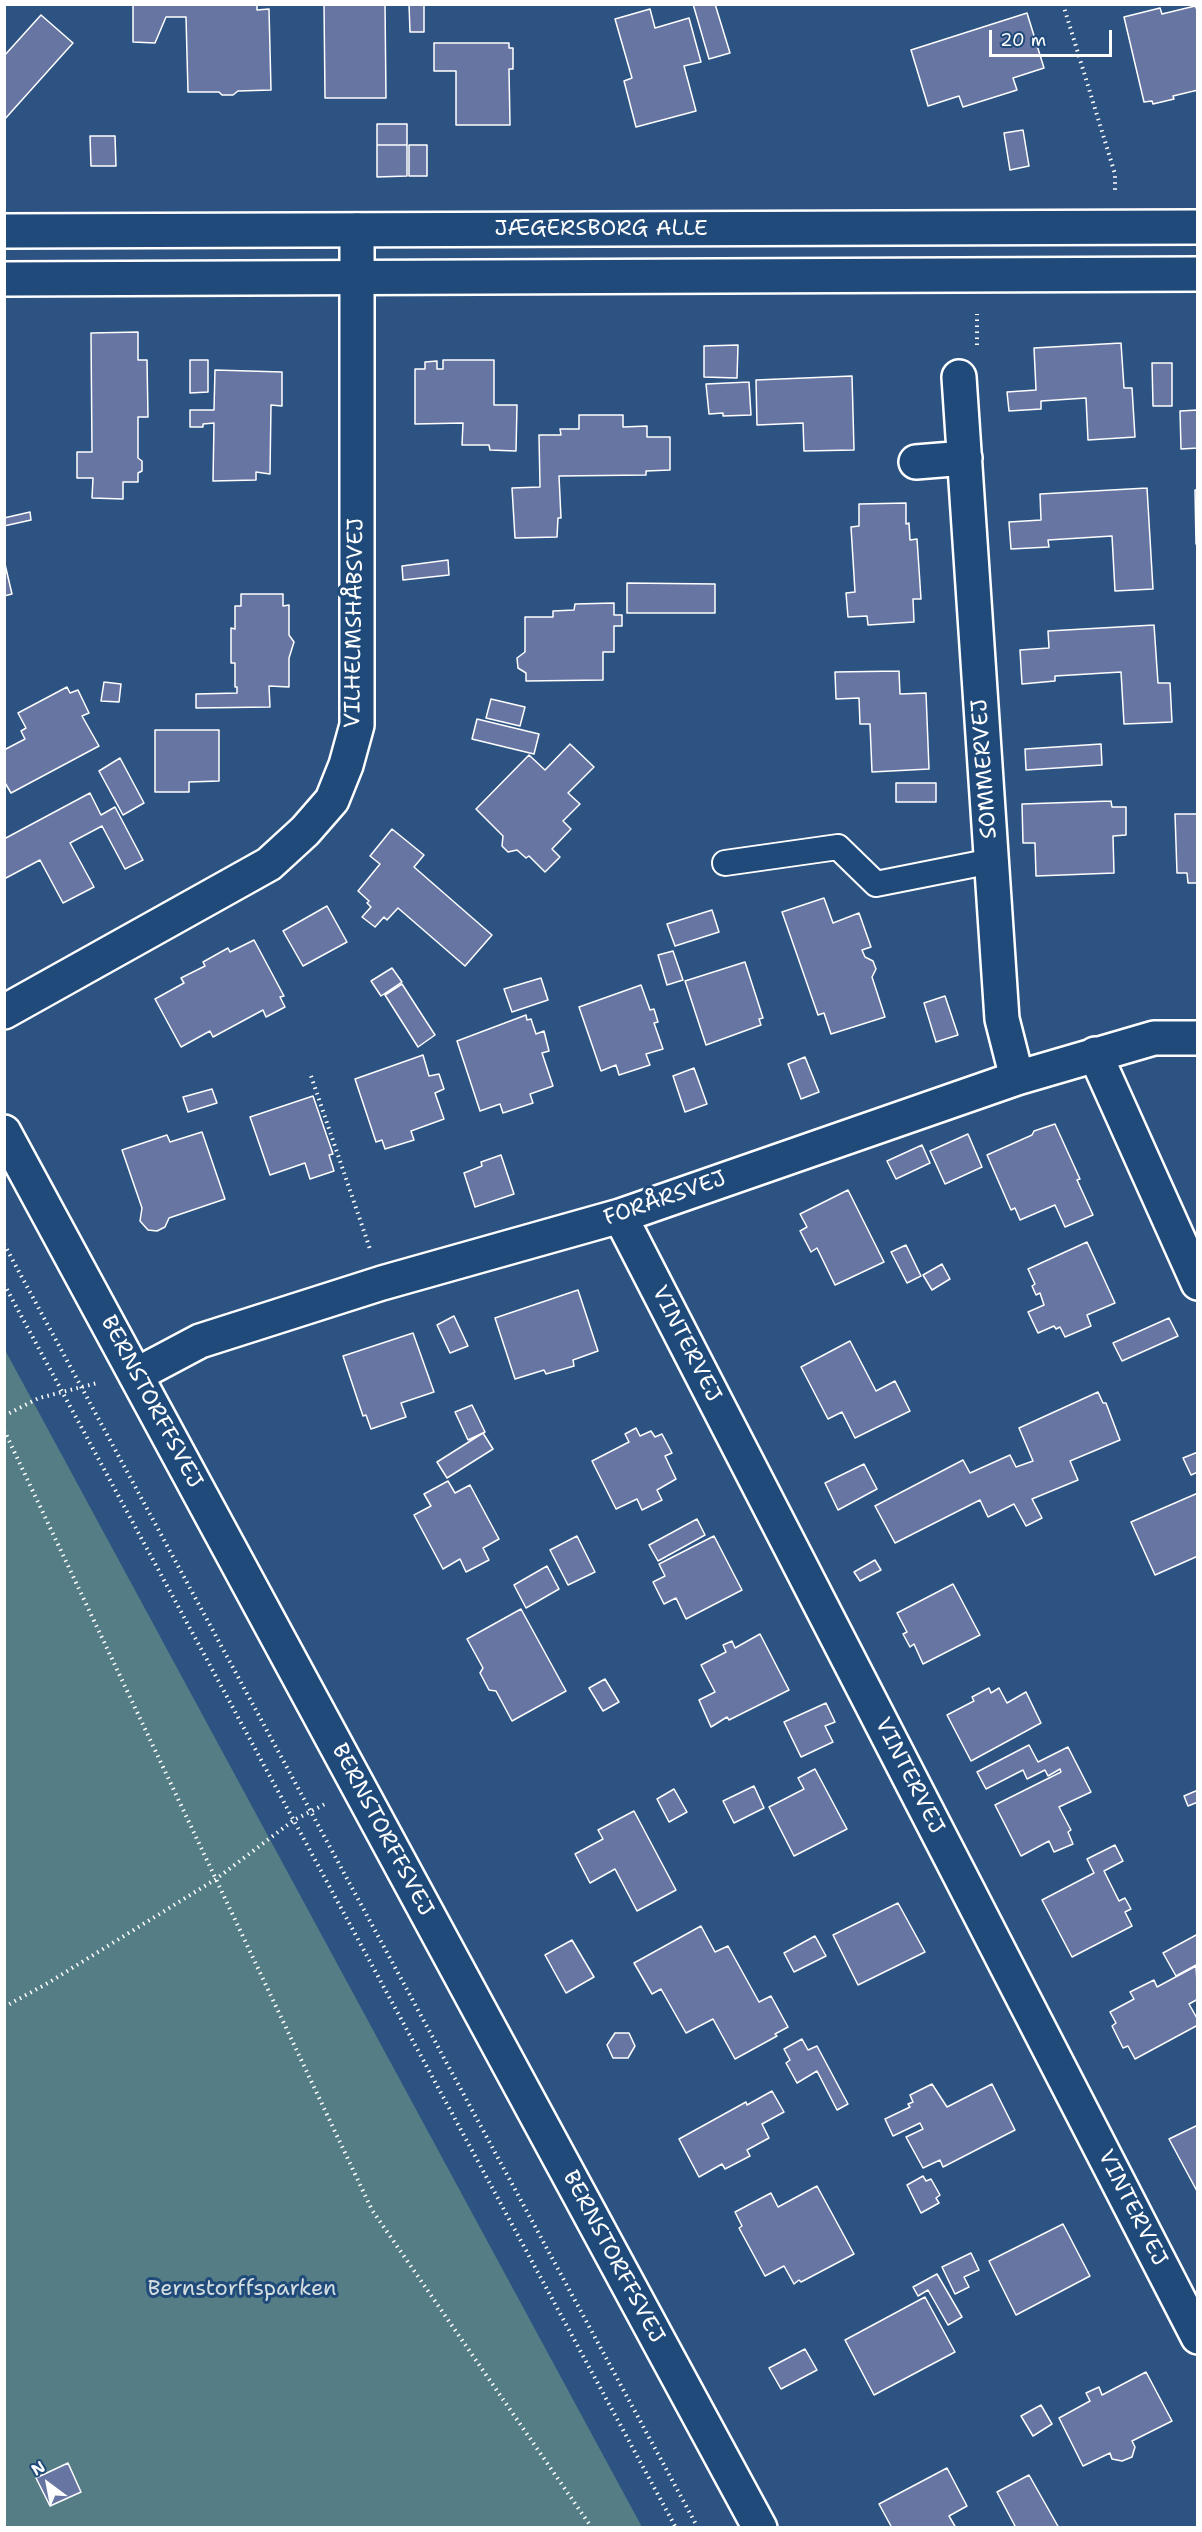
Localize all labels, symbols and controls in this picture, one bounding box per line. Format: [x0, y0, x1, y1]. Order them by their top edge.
scale bar [992, 18, 1115, 56]
text: 20 m [1000, 28, 1046, 52]
street label: JÆGERSBORG ALLE [494, 216, 708, 242]
street label: VILHELMSHÅBSVEJ [340, 518, 370, 728]
street label: SOMMERVEJ [967, 698, 1003, 840]
street label: FORÅRSVEJ [601, 1166, 729, 1232]
street label: VINTERVEJ [646, 1282, 726, 1406]
street label: BERNSTORFFSVEJ [94, 1311, 208, 1493]
street label: VINTERVEJ [869, 1714, 949, 1838]
street label: BERNSTORFFSVEJ [325, 1739, 439, 1921]
street label: VINTERVEJ [1092, 2146, 1172, 2270]
street label: BERNSTORFFSVEJ [556, 2166, 670, 2348]
park label: Bernstorffsparken [147, 2276, 337, 2302]
north arrow [18, 2454, 78, 2514]
text: N [27, 2456, 49, 2481]

